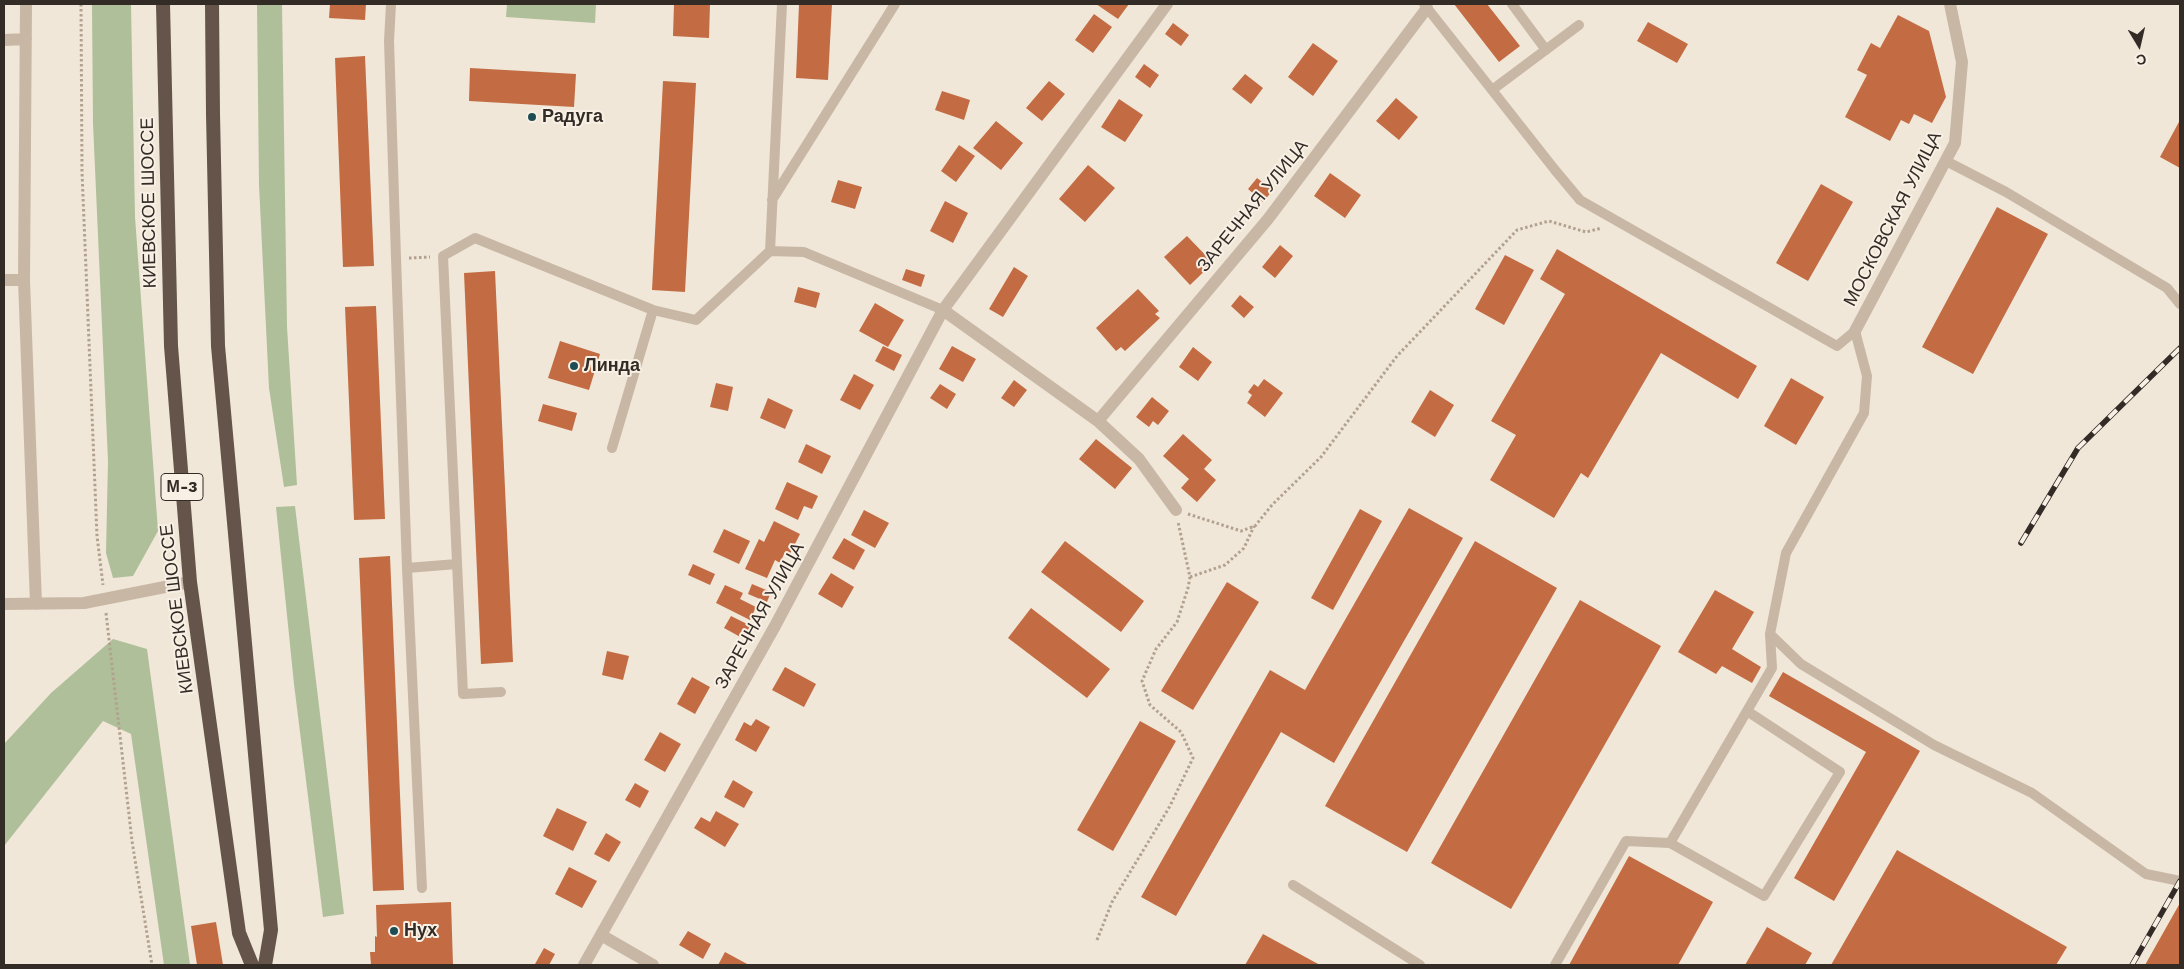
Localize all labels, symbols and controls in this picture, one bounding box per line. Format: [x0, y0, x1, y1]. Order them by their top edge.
north arrow [2114, 20, 2164, 70]
text: С [2135, 51, 2148, 69]
place label: Радуга [542, 106, 603, 128]
marker: Радуга [526, 111, 538, 123]
street label: КИЕВСКОЕ ШОССЕ [137, 117, 161, 289]
street label: МОСКОВСКАЯ УЛИЦА [1840, 128, 1946, 310]
street label: ЗАРЕЧНАЯ УЛИЦА [1193, 136, 1313, 276]
place label: Линда [584, 355, 640, 377]
marker: Линда [568, 360, 580, 372]
road number: М-3 [161, 474, 203, 501]
street label: КИЕВСКОЕ ШОССЕ [156, 523, 198, 695]
street label: ЗАРЕЧНАЯ УЛИЦА [711, 539, 809, 693]
place label: Нух [404, 920, 437, 942]
marker: Нух [388, 925, 400, 937]

